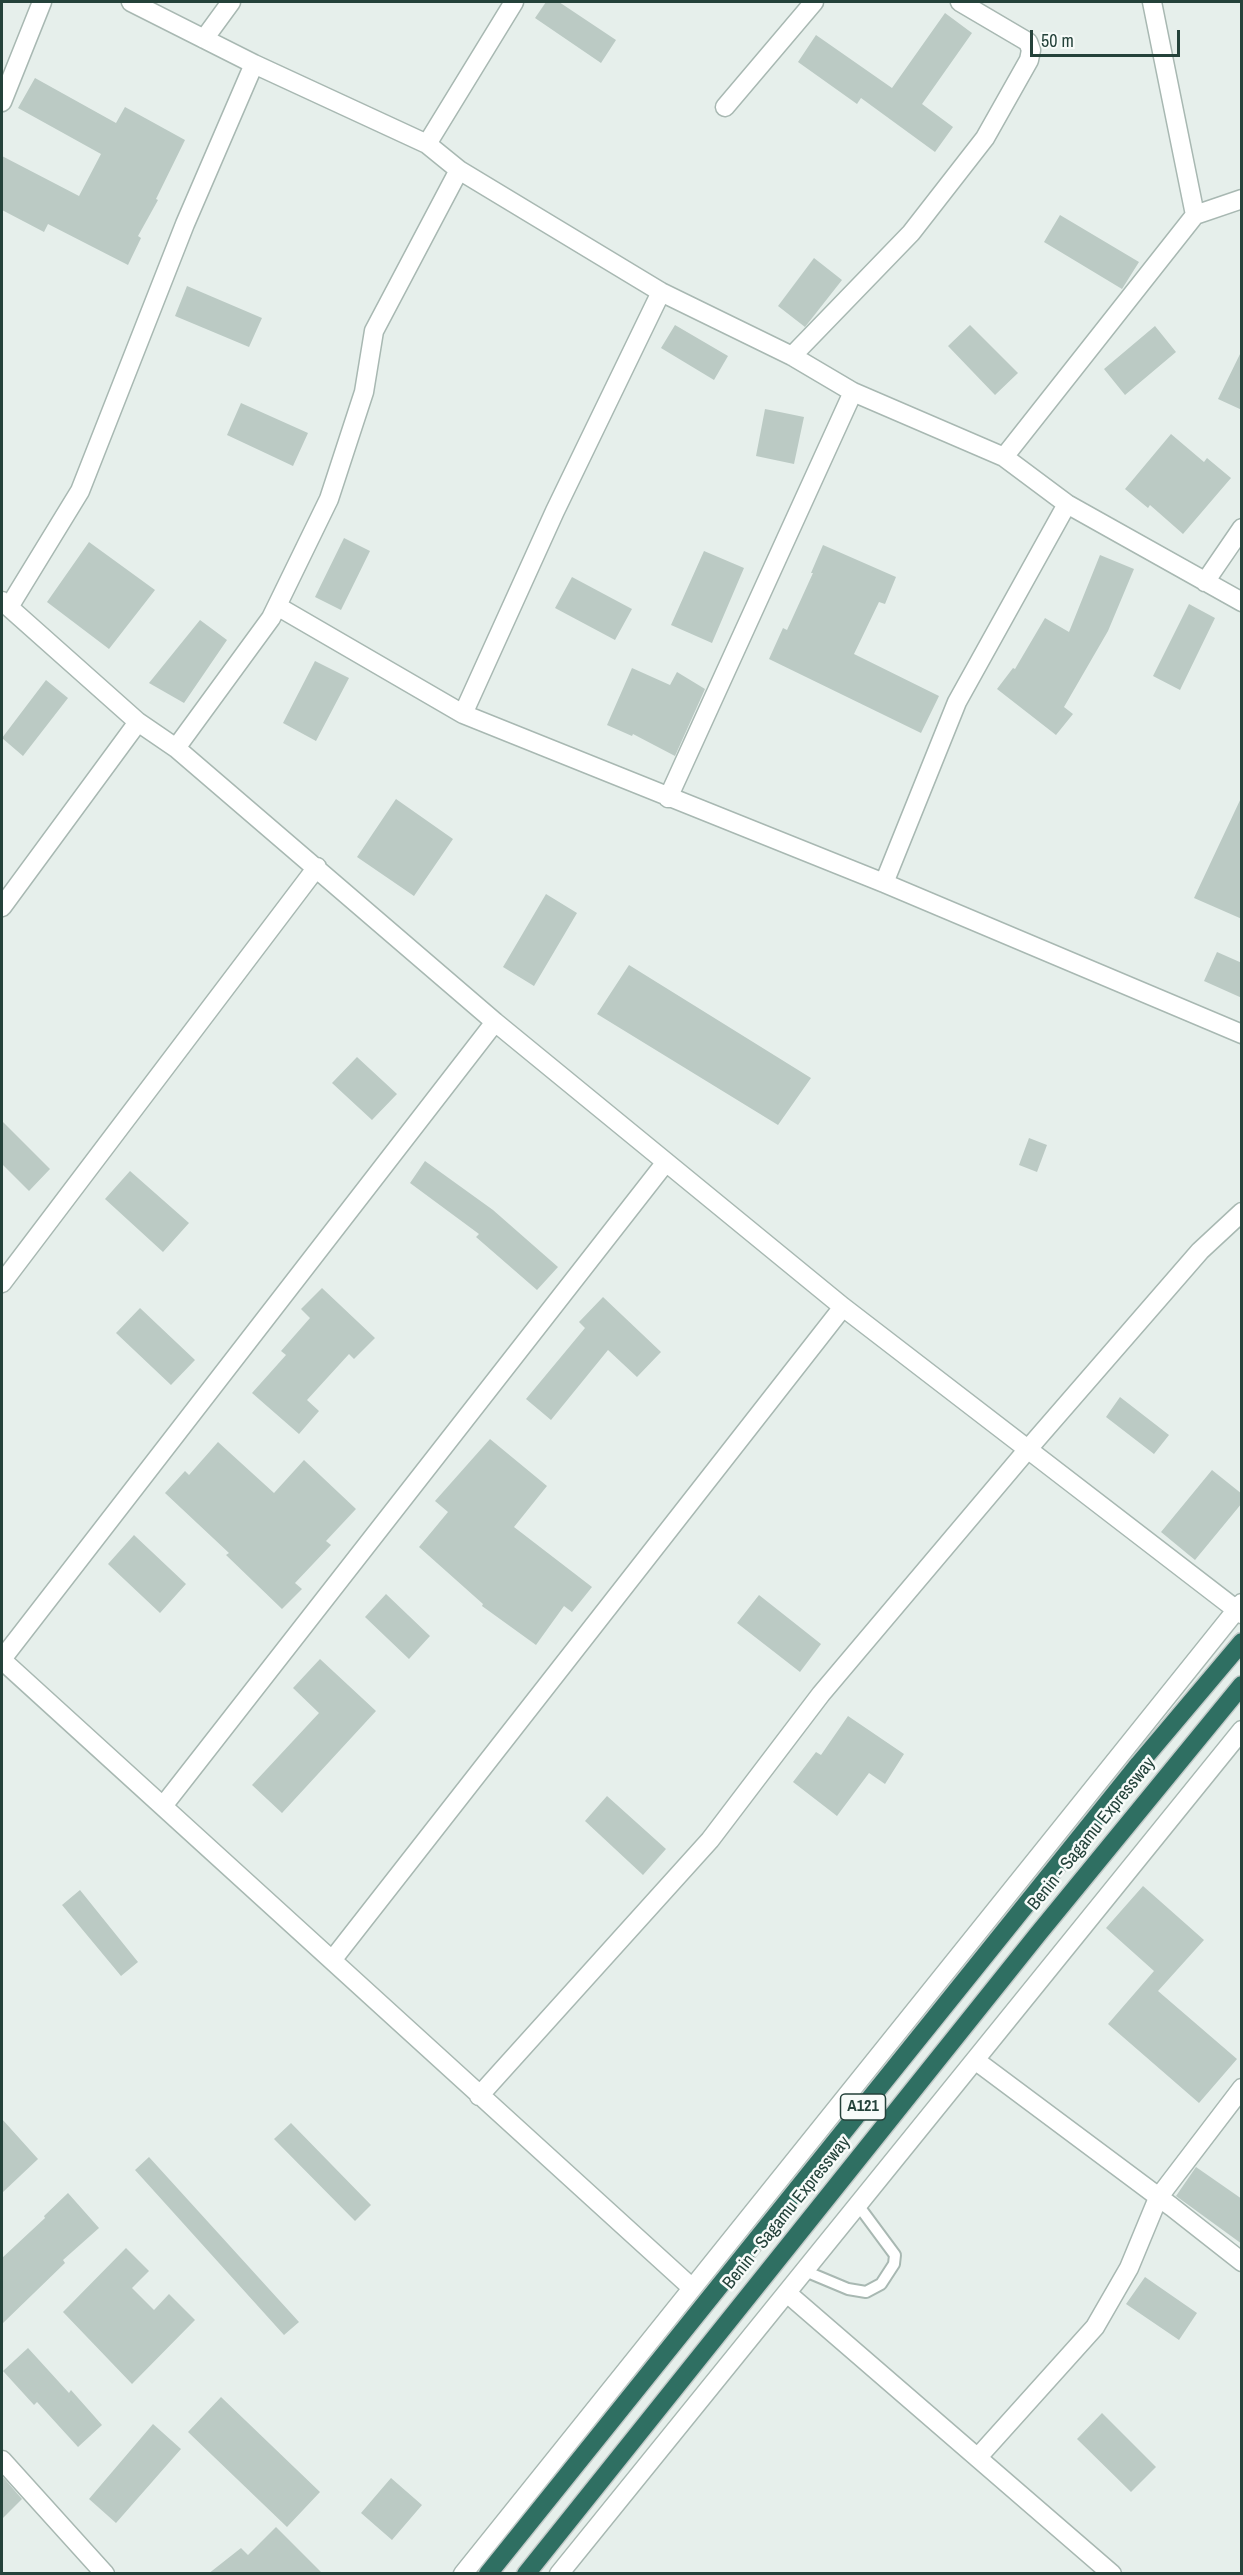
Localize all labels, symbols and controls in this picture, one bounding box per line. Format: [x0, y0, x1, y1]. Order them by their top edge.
scale bar [1033, 18, 1183, 56]
text: 50 m [1041, 28, 1074, 53]
street label: Benin - Sagamu Expressway [1024, 1753, 1160, 1915]
road number: A121 [840, 2094, 886, 2120]
street label: Benin - Sagamu Expressway [719, 2132, 855, 2294]

